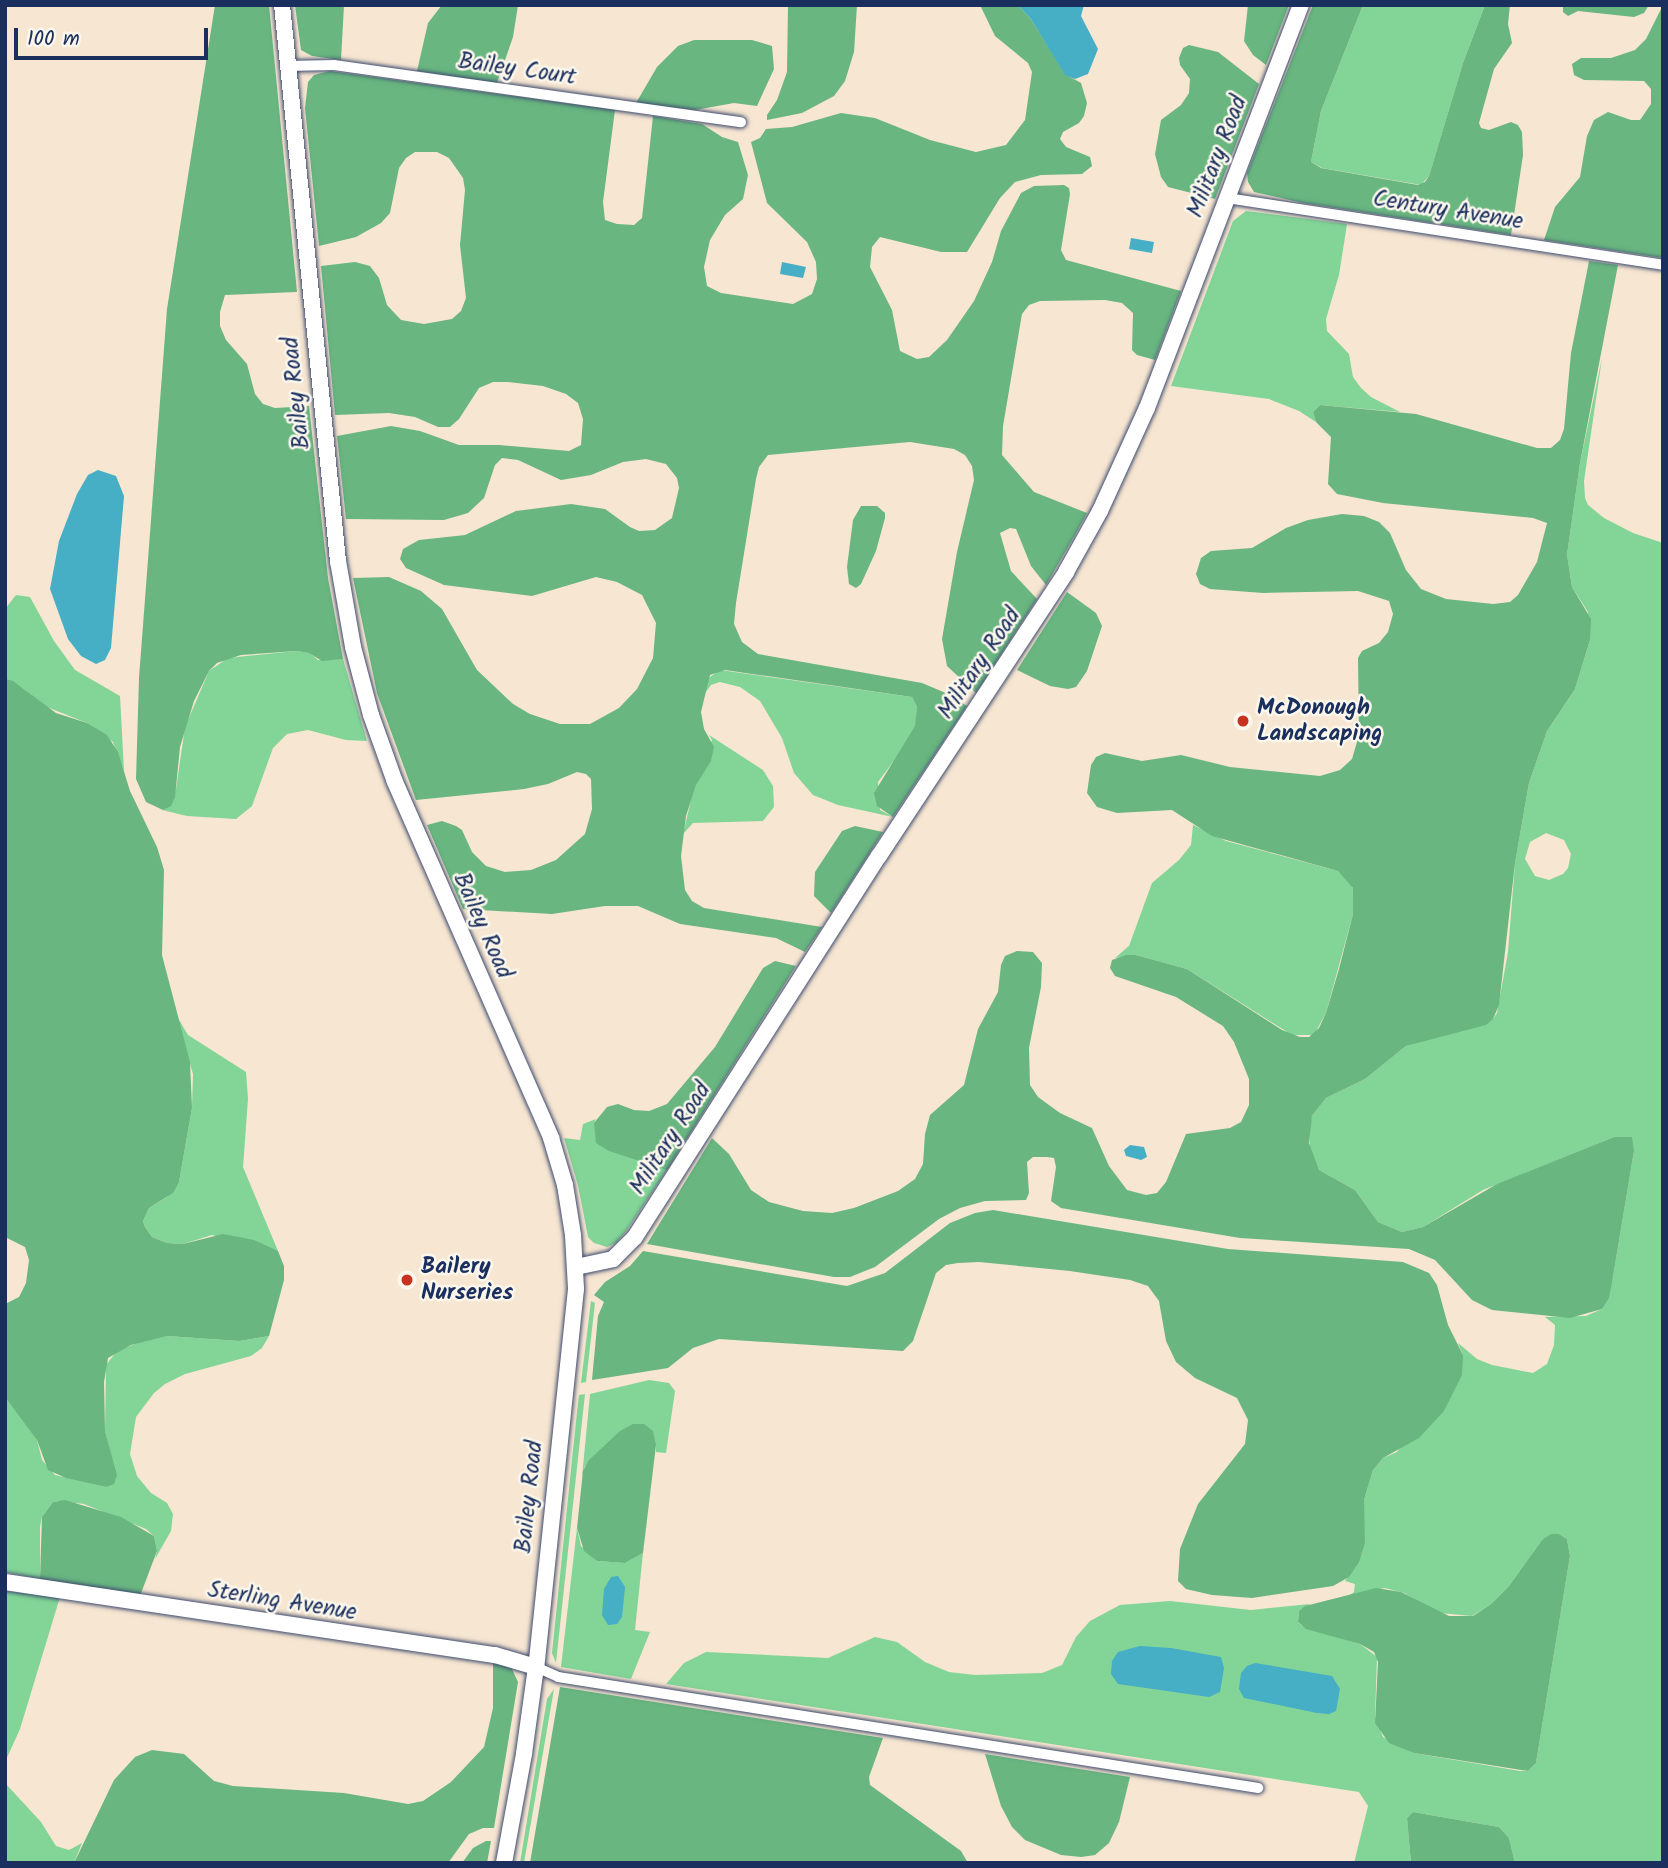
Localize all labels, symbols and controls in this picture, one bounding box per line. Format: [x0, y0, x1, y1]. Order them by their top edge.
scale bar [18, 14, 212, 58]
text: 100 m [27, 23, 80, 56]
street label: Bailey Court [456, 48, 578, 92]
street label: Military Road [1182, 92, 1254, 222]
street label: Century Avenue [1371, 186, 1525, 236]
street label: Bailey Road [277, 335, 317, 451]
street label: Military Road [933, 603, 1027, 725]
place label: McDonough Landscaping [1257, 694, 1382, 748]
marker: McDonough Landscaping [1235, 713, 1251, 729]
street label: Bailey Road [446, 869, 518, 983]
street label: Military Road [625, 1078, 717, 1200]
place label: Bailery Nurseries [421, 1253, 513, 1307]
marker: Bailery Nurseries [399, 1272, 415, 1288]
street label: Bailey Road [510, 1439, 550, 1555]
street label: Sterling Avenue [206, 1577, 358, 1627]

